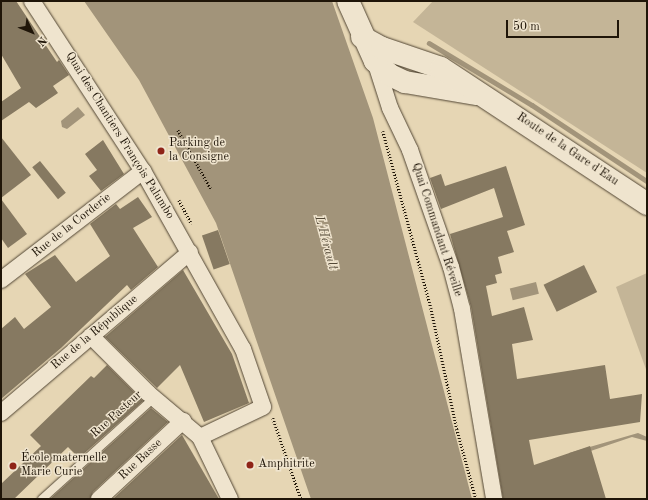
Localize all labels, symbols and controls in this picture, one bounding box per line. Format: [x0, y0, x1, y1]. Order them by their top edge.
north arrow [12, 12, 52, 52]
scale bar [508, 12, 621, 38]
text: 50 m [513, 21, 540, 33]
text: N [34, 34, 48, 47]
street label: Quai des Chantiers François Palumbo [61, 50, 177, 222]
street label: Route de la Gare d'Eau [513, 111, 621, 189]
place label: Parking de la Consigne [169, 137, 229, 165]
marker: Parking de la Consigne [156, 146, 166, 156]
street label: Quai Commandant Réveille [408, 161, 464, 299]
street label: Rue de la Corderie [30, 191, 114, 261]
water label: L'Hérault [310, 214, 340, 272]
street label: Rue de la République [49, 292, 141, 374]
street label: Rue Pasteur [89, 388, 145, 442]
street label: Rue Basse [116, 436, 166, 484]
place label: École maternelle Marie Curie [21, 452, 107, 480]
place label: Amphitrite [258, 458, 315, 472]
marker: Amphitrite [245, 460, 255, 470]
marker: École maternelle Marie Curie [8, 461, 18, 471]

